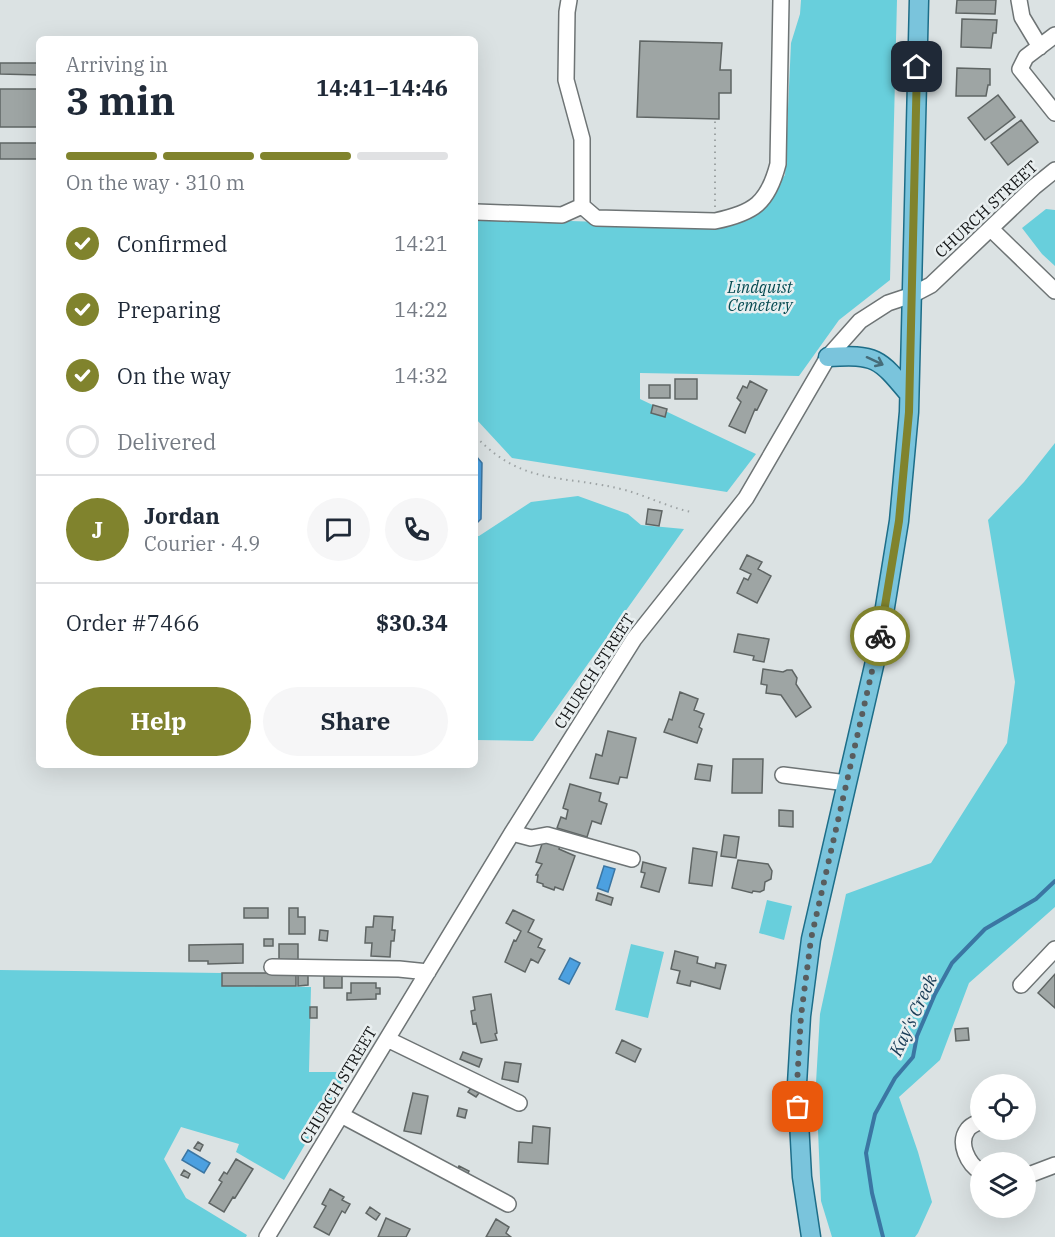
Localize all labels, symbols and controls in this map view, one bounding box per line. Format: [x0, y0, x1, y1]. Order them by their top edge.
pin [891, 41, 942, 92]
icon: home [900, 50, 933, 83]
text: Arriving in [66, 51, 168, 78]
text: 14:41–14:46 [316, 73, 448, 102]
text: 3 min [66, 75, 175, 126]
street label: CHURCH STREET [930, 156, 1042, 262]
text: On the way · 310 m [66, 169, 245, 196]
icon: check [66, 227, 99, 260]
text: Confirmed [117, 229, 228, 258]
text: 14:21 [394, 230, 448, 257]
park label: Lindquist Cemetery [727, 277, 794, 315]
icon: check [66, 293, 99, 326]
text: Preparing [117, 295, 221, 324]
text: 14:22 [394, 296, 448, 323]
one-way arrow [865, 356, 883, 368]
icon: check [66, 359, 99, 392]
text: On the way [117, 361, 231, 390]
text: 14:32 [394, 362, 448, 389]
text: Delivered [117, 427, 216, 456]
button: chat [307, 498, 370, 561]
button: phone [385, 498, 448, 561]
text: Jordan [144, 501, 220, 530]
text: J [92, 515, 103, 544]
text: Courier · 4.9 [144, 530, 260, 557]
courier [850, 606, 910, 666]
text: Order #7466 [66, 608, 200, 637]
text: $30.34 [376, 608, 448, 637]
street label: CHURCH STREET [549, 610, 639, 732]
icon: bike [864, 620, 897, 653]
button: Help [66, 687, 251, 756]
button: Share [263, 687, 448, 756]
water label: Kay's Creek [884, 970, 942, 1061]
street label: CHURCH STREET [295, 1023, 381, 1147]
map controls [970, 1074, 1036, 1218]
button: locate [970, 1074, 1036, 1140]
pin [772, 1081, 823, 1132]
icon: bag [781, 1090, 814, 1123]
button: layers [970, 1152, 1036, 1218]

